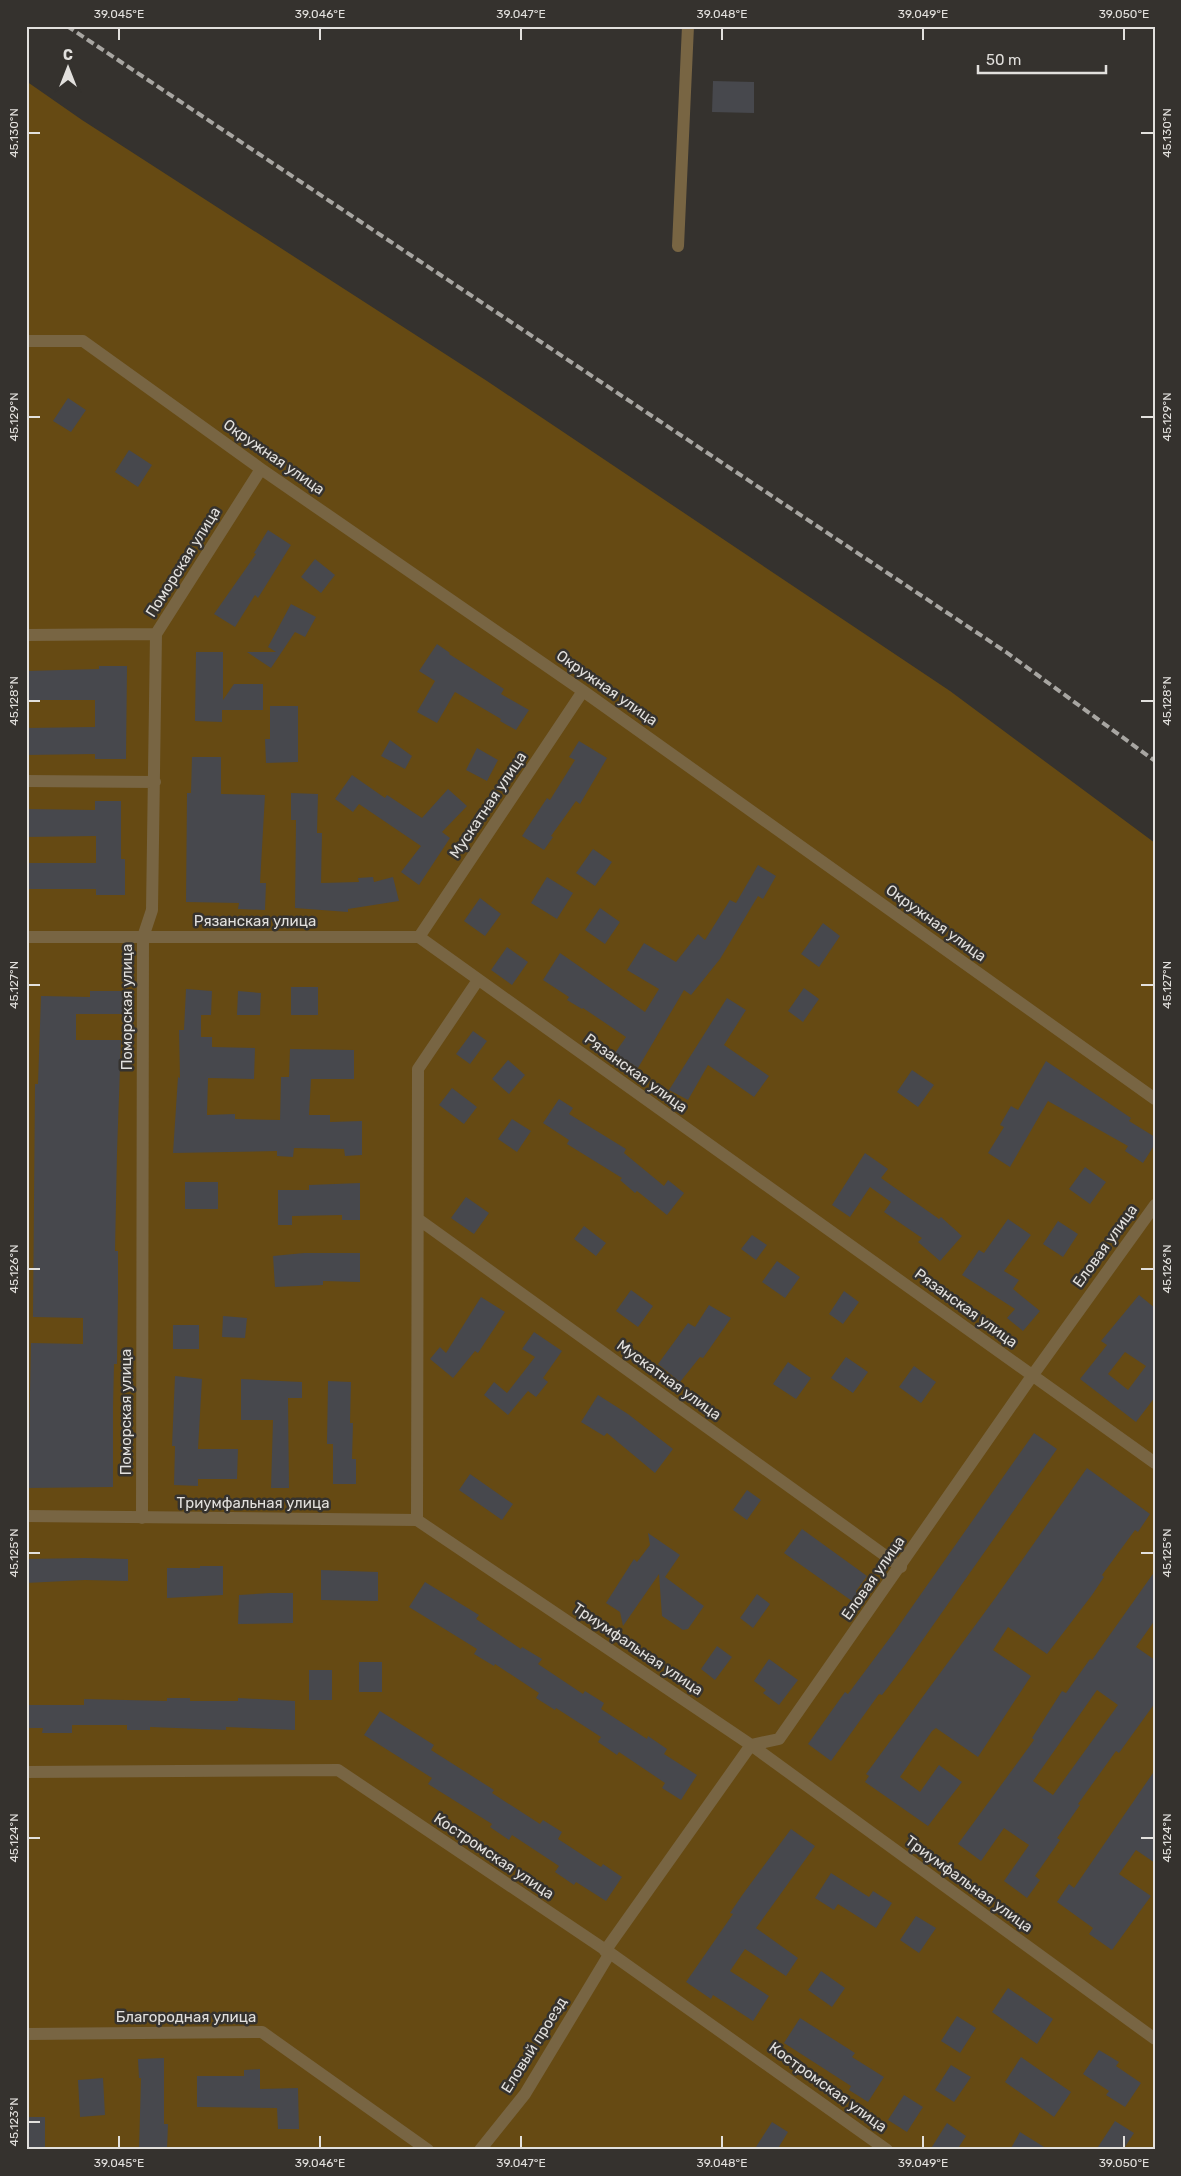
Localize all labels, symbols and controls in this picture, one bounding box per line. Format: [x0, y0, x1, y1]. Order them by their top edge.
text: 39.045°E [94, 7, 144, 21]
text: 39.046°E [295, 7, 345, 21]
text: 39.047°E [496, 7, 546, 21]
text: 39.048°E [696, 7, 748, 21]
text: 39.049°E [898, 7, 948, 21]
text: 39.050°E [1099, 7, 1149, 21]
north arrow [42, 42, 92, 92]
scale bar [978, 42, 1106, 74]
text: С [63, 47, 73, 64]
text: 50 m [986, 51, 1021, 69]
text: 45.130°N [7, 108, 21, 158]
text: 45.130°N [1160, 108, 1174, 158]
text: 45.129°N [7, 393, 21, 441]
text: 45.129°N [1160, 393, 1174, 441]
street label: Окружная улица [220, 415, 328, 499]
street label: Поморская улица [142, 504, 224, 620]
street label: Окружная улица [553, 646, 661, 730]
text: 45.128°N [7, 676, 21, 726]
text: 45.128°N [1160, 676, 1174, 726]
street label: Мускатная улица [446, 748, 530, 862]
street label: Окружная улица [882, 881, 990, 965]
street label: Рязанская улица [194, 912, 316, 930]
street label: Поморская улица [118, 944, 136, 1070]
text: 45.127°N [7, 961, 21, 1009]
text: 45.127°N [1160, 961, 1174, 1009]
street label: Рязанская улица [581, 1030, 691, 1116]
street label: Еловая улица [1069, 1201, 1141, 1291]
text: 45.126°N [7, 1244, 21, 1294]
text: 45.126°N [1160, 1244, 1174, 1294]
street label: Рязанская улица [911, 1265, 1021, 1351]
street label: Мускатная улица [613, 1336, 725, 1424]
street label: Поморская улица [117, 1349, 135, 1475]
street label: Триумфальная улица [177, 1494, 329, 1512]
text: 45.125°N [7, 1529, 21, 1578]
text: 45.125°N [1160, 1529, 1174, 1578]
street label: Еловая улица [837, 1533, 909, 1623]
street label: Триумфальная улица [570, 1599, 706, 1699]
street label: Костромская улица [430, 1809, 558, 1903]
text: 45.124°N [7, 1813, 21, 1863]
text: 45.124°N [1160, 1813, 1174, 1863]
street label: Триумфальная улица [902, 1832, 1036, 1936]
street label: Еловый проезд [497, 1994, 571, 2096]
street label: Благородная улица [116, 2008, 256, 2026]
street label: Костромская улица [766, 2038, 890, 2136]
text: 45.123°N [7, 2097, 21, 2147]
text: 39.045°E [94, 2156, 144, 2170]
text: 39.046°E [295, 2156, 345, 2170]
text: 39.047°E [496, 2156, 546, 2170]
text: 39.048°E [696, 2156, 748, 2170]
text: 39.049°E [898, 2156, 948, 2170]
text: 39.050°E [1099, 2156, 1149, 2170]

